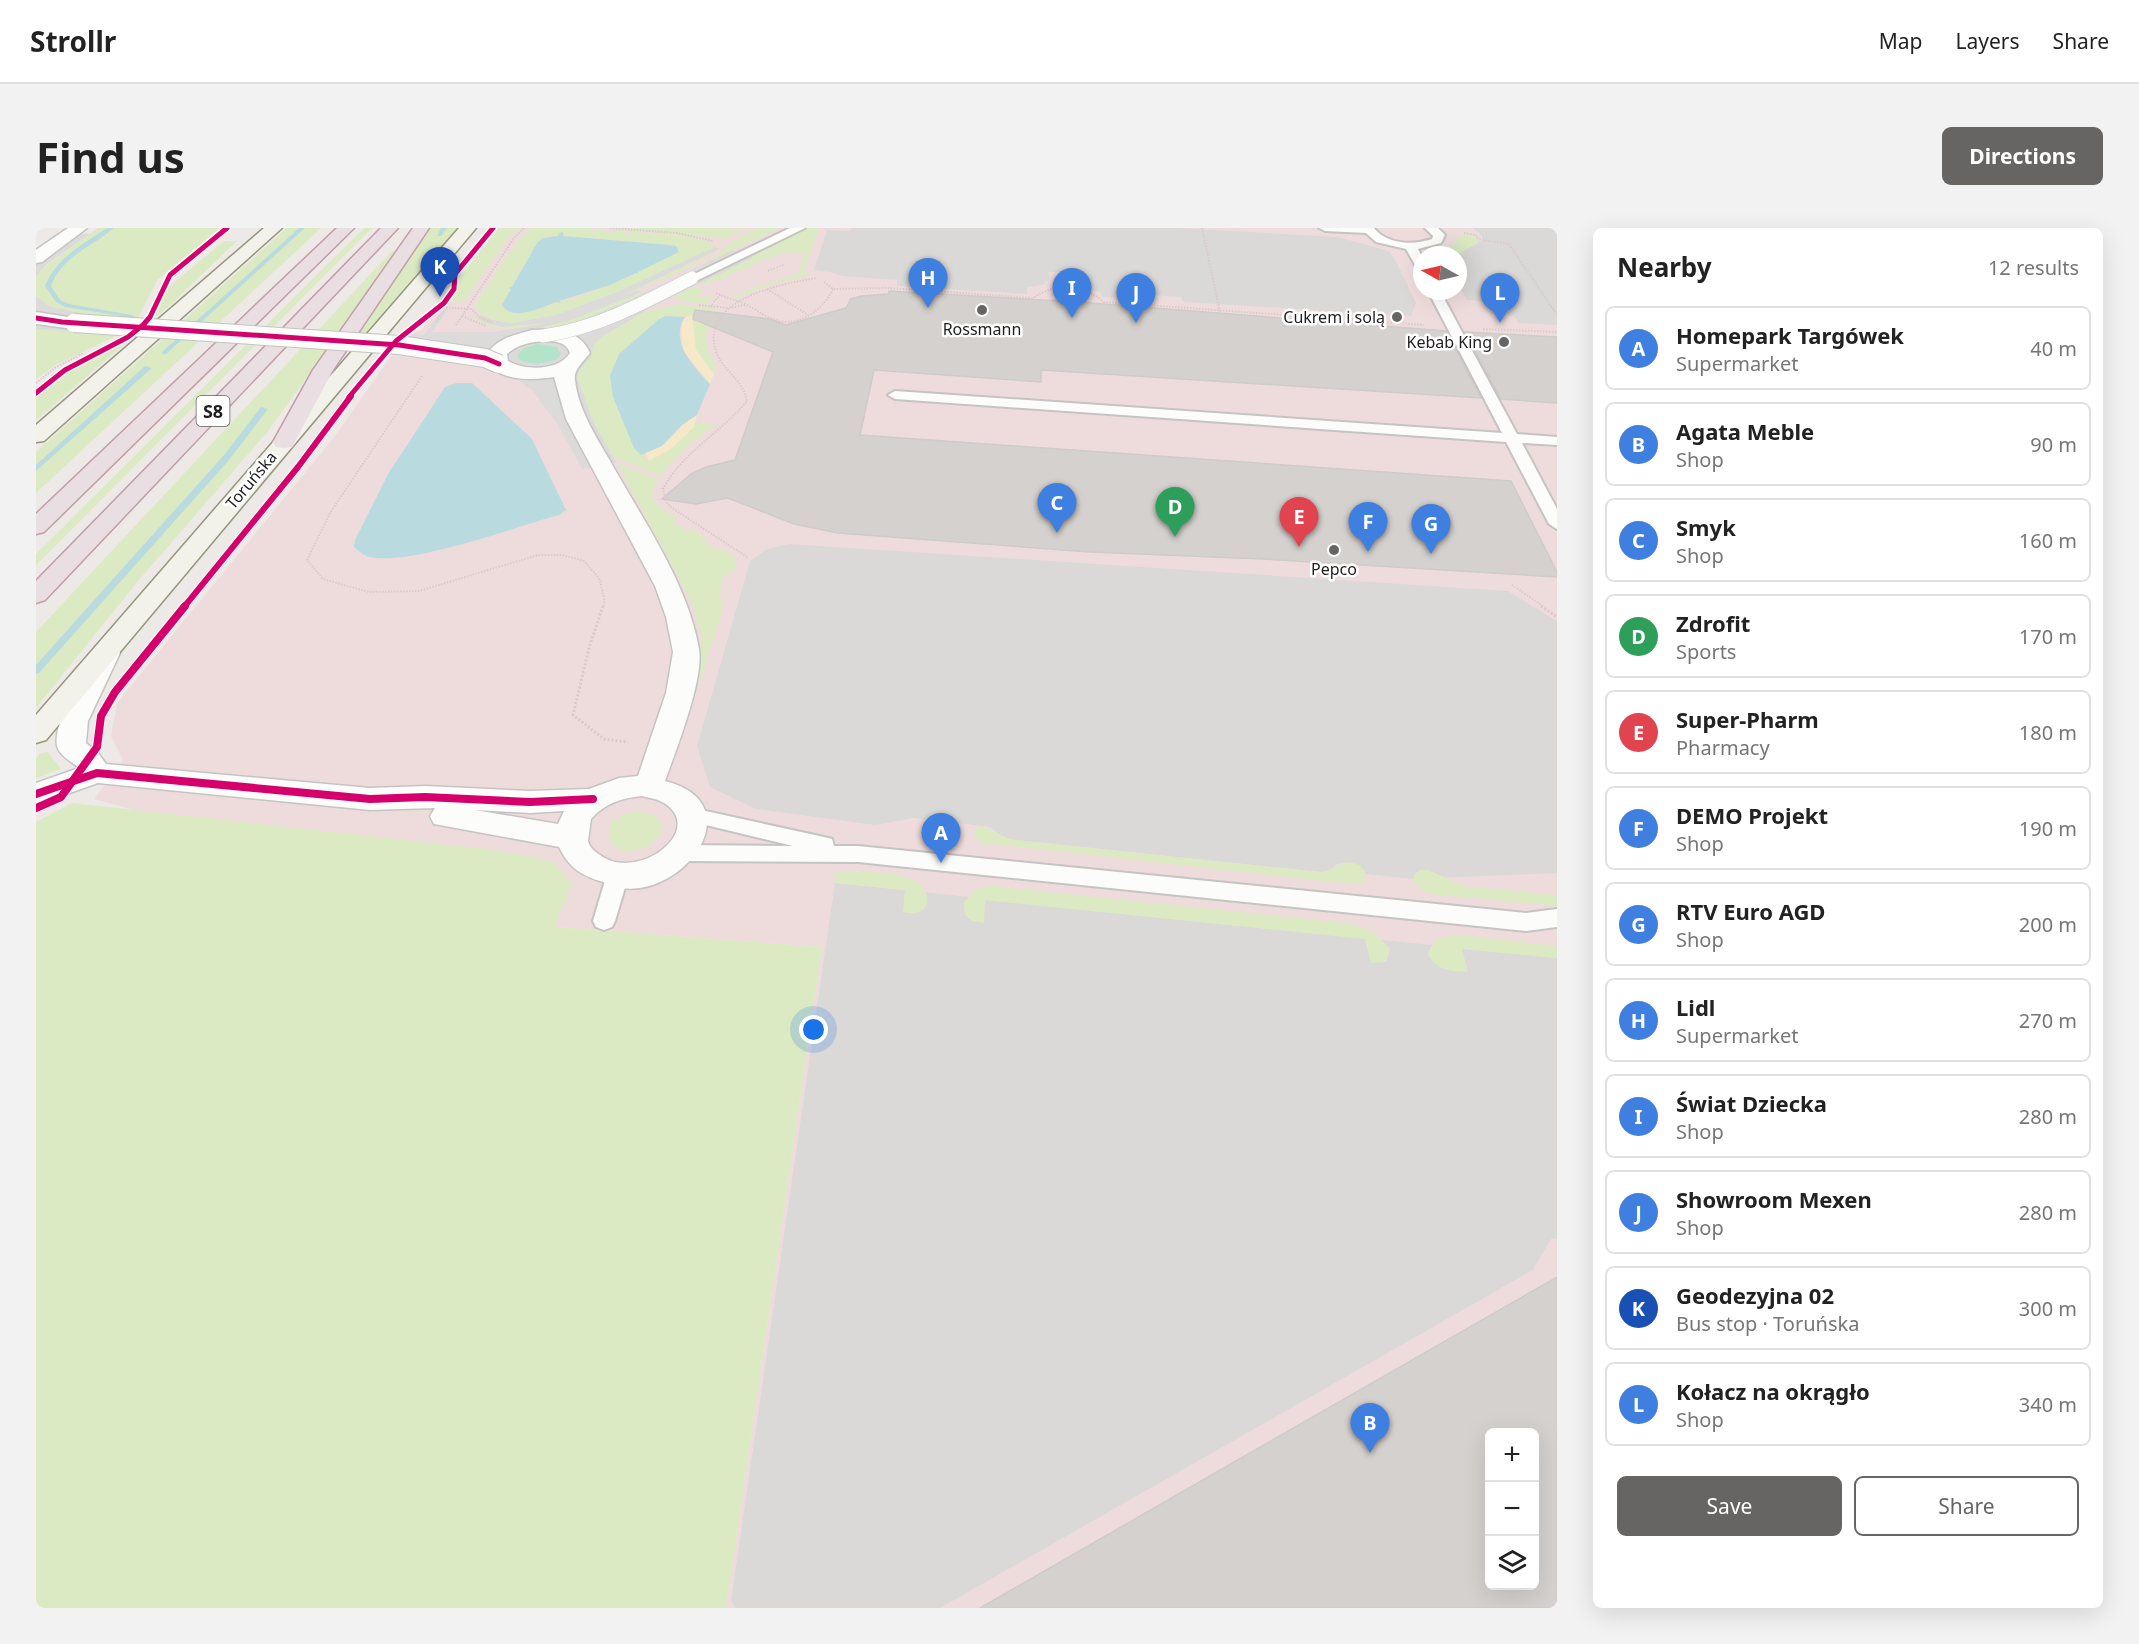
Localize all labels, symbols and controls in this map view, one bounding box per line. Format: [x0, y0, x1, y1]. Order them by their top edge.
text: Strollr [30, 22, 116, 60]
text: Map [1879, 27, 1923, 55]
text: Layers [1956, 27, 2020, 55]
text: Share [2053, 27, 2109, 55]
button: Directions [1942, 127, 2103, 185]
text: Find us [36, 128, 185, 185]
north arrow [1413, 246, 1467, 300]
pin: K [420, 248, 460, 297]
text: Nearby [1617, 249, 1712, 285]
text: 12 results [1988, 254, 2079, 281]
pin: H [908, 259, 948, 308]
pin: I [1052, 268, 1092, 318]
pin: J [1116, 274, 1156, 323]
pin: L [1480, 274, 1520, 323]
marker: Rossmann [975, 303, 989, 317]
place label: Cukrem i solą [1283, 306, 1385, 328]
marker: Cukrem i solą [1390, 310, 1404, 324]
place label: Rossmann [943, 318, 1021, 340]
text: Homepark Targówek [1676, 320, 1904, 350]
place label: Kebab King [1406, 331, 1492, 353]
marker: Kebab King [1497, 335, 1511, 349]
text: A [1632, 335, 1645, 362]
text: 40 m [2030, 335, 2077, 362]
text: Supermarket [1676, 350, 1799, 377]
road number: S8 [196, 396, 230, 426]
text: Agata Meble [1676, 416, 1814, 446]
text: B [1632, 431, 1645, 458]
text: 90 m [2030, 431, 2077, 458]
street label: Toruńska [220, 446, 282, 514]
text: Shop [1676, 446, 1724, 473]
pin: C [1038, 484, 1076, 533]
pin: D [1156, 488, 1194, 537]
pin: E [1280, 498, 1318, 547]
pin: F [1348, 502, 1388, 552]
pin: G [1412, 504, 1450, 554]
text: Smyk [1676, 512, 1736, 542]
text: C [1632, 527, 1645, 554]
text: 160 m [2019, 527, 2077, 554]
text: Shop [1676, 542, 1724, 569]
marker: Pepco [1327, 543, 1341, 557]
place label: Pepco [1311, 558, 1357, 580]
text: Zdrofit [1676, 608, 1750, 638]
text: D [1631, 623, 1646, 650]
text: 170 m [2019, 623, 2077, 650]
text: Sports [1676, 638, 1736, 665]
text: Super-Pharm [1676, 704, 1819, 734]
text: E [1633, 719, 1644, 746]
text: 180 m [2019, 719, 2077, 746]
text: Pharmacy [1676, 734, 1770, 761]
text: DEMO Projekt [1676, 800, 1828, 830]
pin: A [922, 814, 960, 863]
text: F [1633, 815, 1644, 842]
text: 190 m [2019, 815, 2077, 842]
text: Shop [1676, 830, 1724, 857]
text: RTV Euro AGD [1676, 896, 1825, 926]
text: G [1631, 911, 1646, 938]
text: 200 m [2019, 911, 2077, 938]
text: Shop [1676, 926, 1724, 953]
text: Lidl [1676, 992, 1715, 1022]
text: H [1631, 1007, 1646, 1034]
text: 270 m [2019, 1007, 2077, 1034]
your location [799, 1015, 828, 1044]
text: Supermarket [1676, 1022, 1799, 1049]
text: Świat Dziecka [1676, 1088, 1827, 1118]
text: I [1635, 1103, 1642, 1130]
text: 280 m [2019, 1103, 2077, 1130]
text: Shop [1676, 1118, 1724, 1145]
text: Showroom Mexen [1676, 1184, 1872, 1214]
text: J [1635, 1199, 1642, 1226]
text: 280 m [2019, 1199, 2077, 1226]
text: Shop [1676, 1214, 1724, 1241]
text: Geodezyjna 02 [1676, 1280, 1834, 1310]
text: K [1632, 1295, 1645, 1322]
text: 300 m [2019, 1295, 2077, 1322]
text: Bus stop · Toruńska [1676, 1310, 1859, 1337]
text: Kołacz na okrągło [1676, 1376, 1870, 1406]
text: L [1633, 1391, 1644, 1418]
text: 340 m [2019, 1391, 2077, 1418]
pin: B [1350, 1404, 1390, 1453]
text: Shop [1676, 1406, 1724, 1433]
map controls [1485, 1428, 1539, 1590]
button: + [1485, 1428, 1539, 1482]
button: Save [1617, 1476, 1842, 1536]
button: Share [1854, 1476, 2079, 1536]
button: − [1485, 1482, 1539, 1536]
button: layers [1485, 1536, 1539, 1590]

